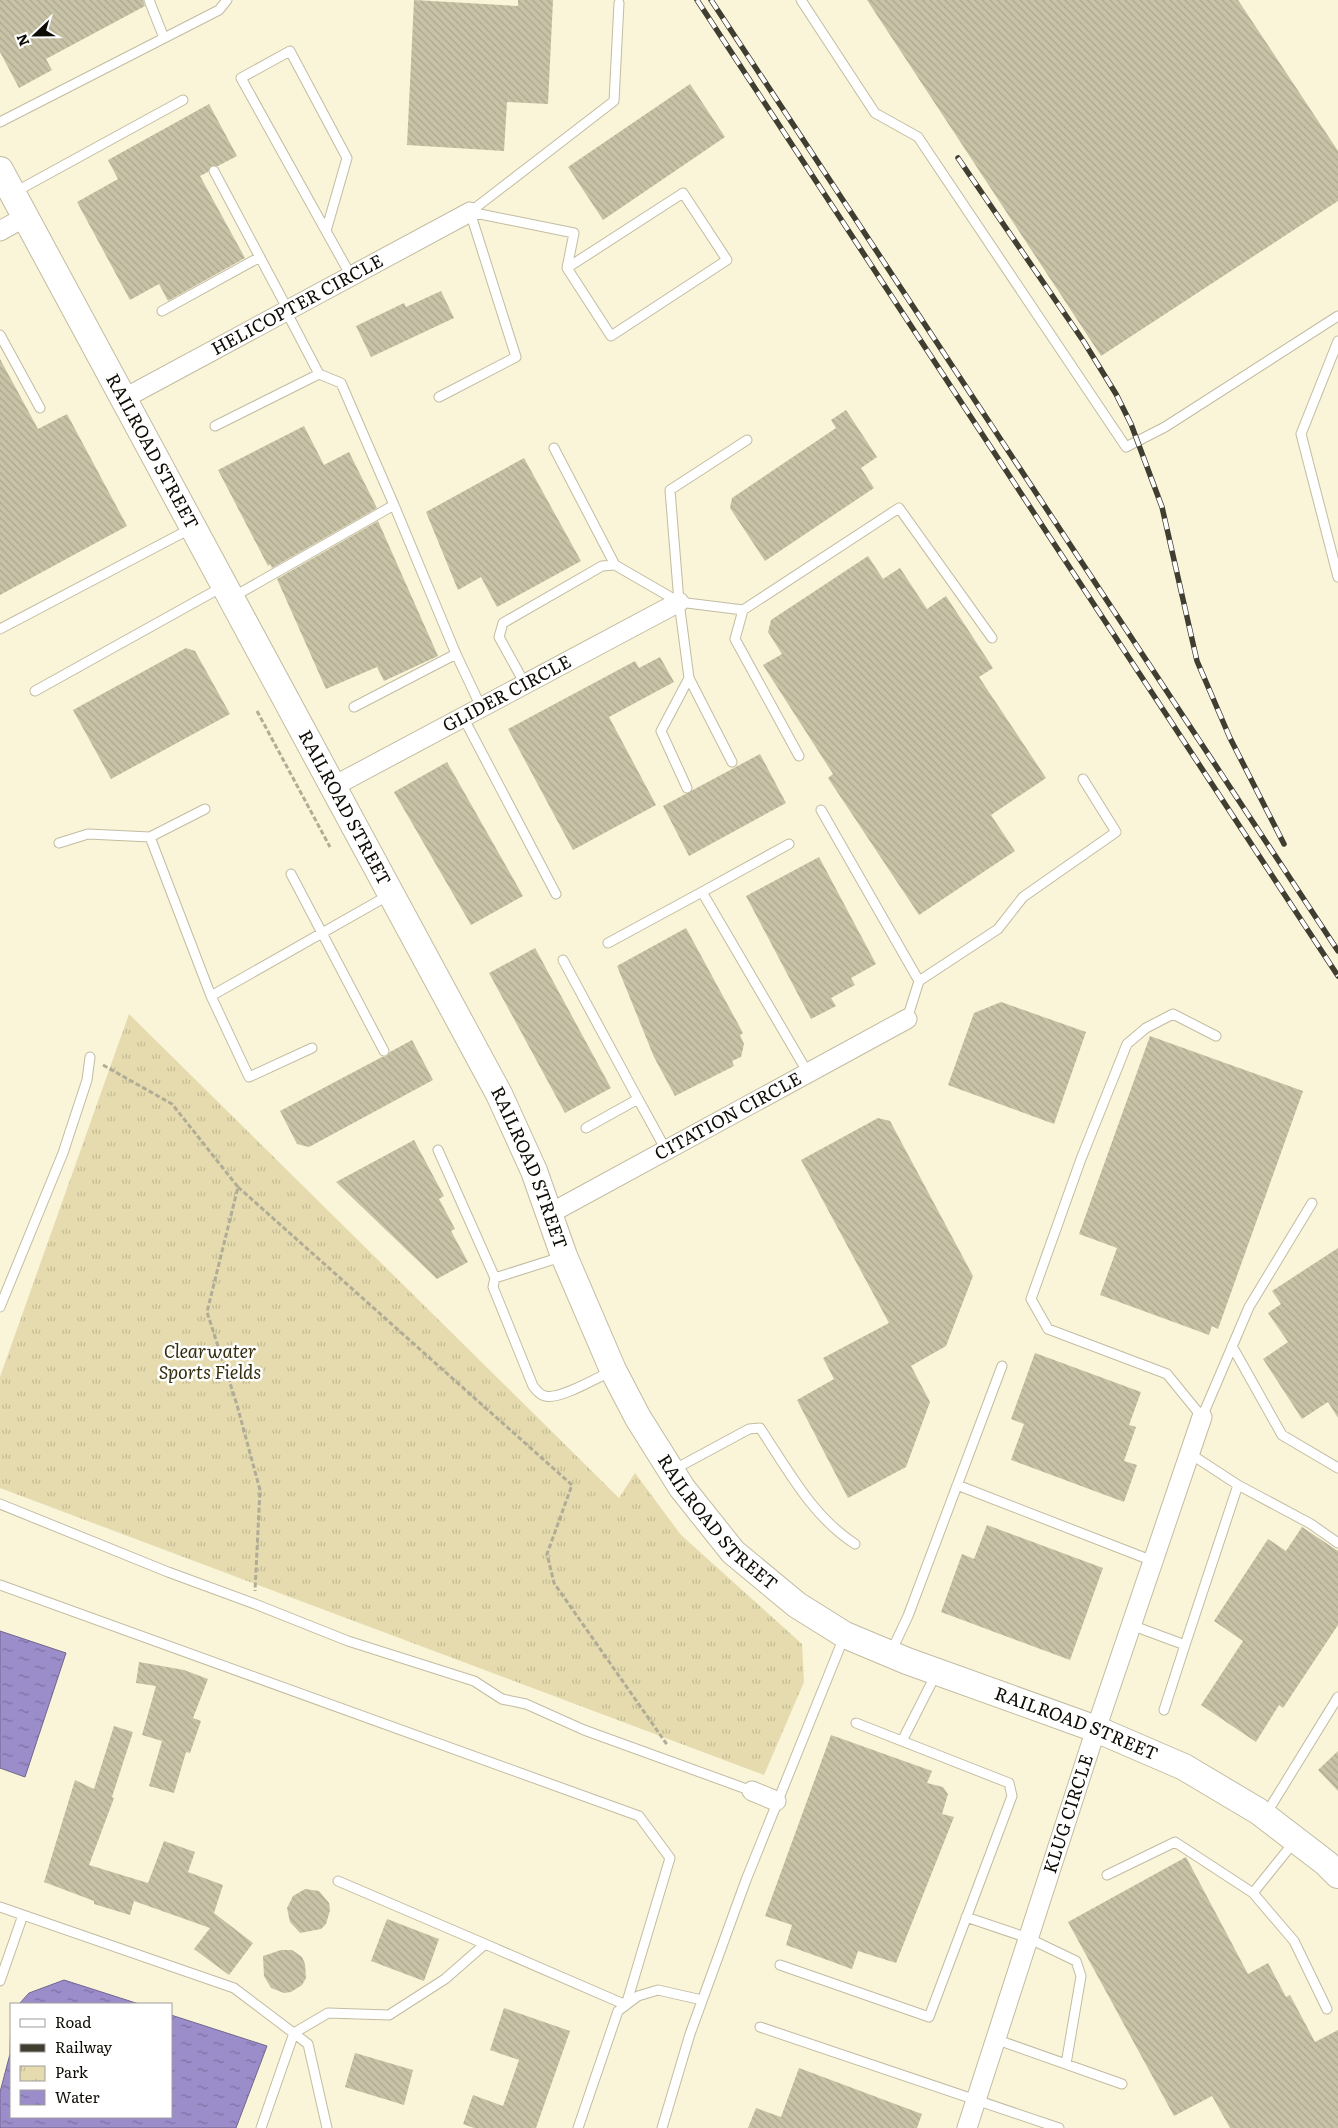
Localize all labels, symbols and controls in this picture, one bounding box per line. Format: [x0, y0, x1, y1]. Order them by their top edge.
north arrow [10, 10, 60, 60]
text: N [10, 31, 33, 49]
street label: HELICOPTER CIRCLE [206, 246, 387, 361]
street label: RAILROAD STREET [100, 368, 206, 534]
street label: GLIDER CIRCLE [437, 647, 575, 738]
street label: RAILROAD STREET [293, 724, 399, 890]
street label: CITATION CIRCLE [649, 1064, 806, 1166]
street label: RAILROAD STREET [485, 1081, 575, 1252]
park label: Clearwater Sports Fields [159, 1337, 261, 1385]
street label: RAILROAD STREET [652, 1448, 784, 1596]
street label: RAILROAD STREET [991, 1679, 1163, 1766]
street label: KLUG CIRCLE [1035, 1750, 1099, 1877]
legend [10, 2003, 172, 2118]
text: Road [55, 2010, 91, 2033]
text: Railway [55, 2035, 113, 2058]
text: Park [55, 2060, 89, 2083]
text: Water [55, 2085, 100, 2108]

